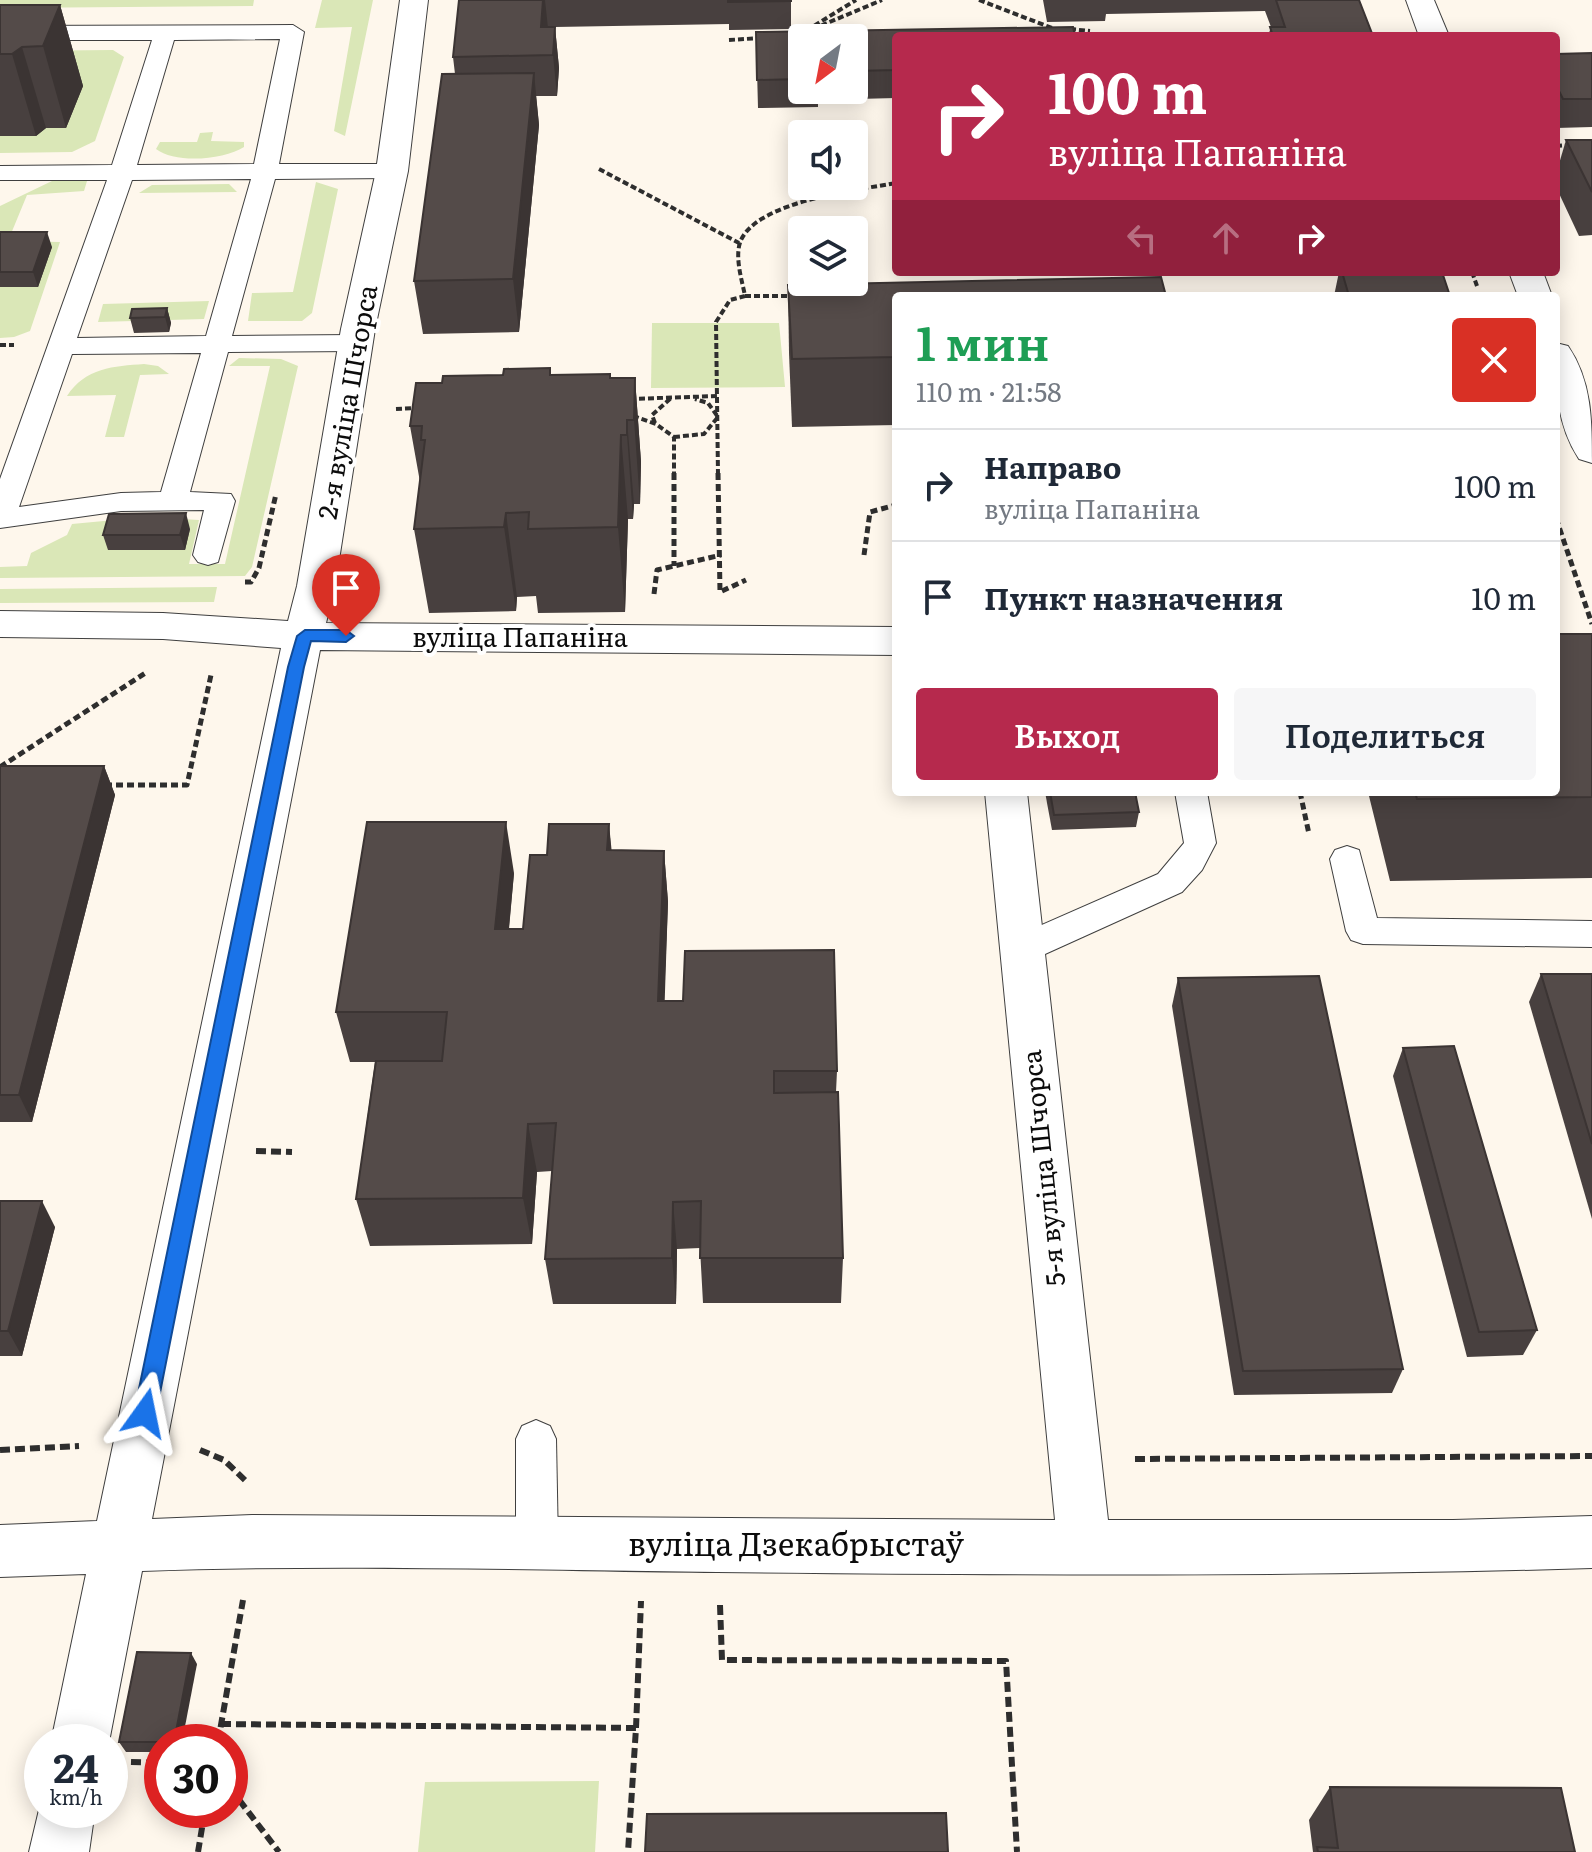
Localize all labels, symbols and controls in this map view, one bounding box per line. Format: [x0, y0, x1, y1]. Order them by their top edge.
north arrow [788, 24, 868, 104]
map controls [788, 24, 868, 296]
text: 100 m [1048, 48, 1207, 131]
icon: right [916, 64, 1020, 168]
button: sound [788, 120, 868, 200]
text: вуліца Папаніна [1048, 124, 1347, 177]
button: layers [788, 216, 868, 296]
icon: left [1120, 216, 1164, 260]
icon: ahead [1204, 216, 1248, 260]
icon: right [1288, 216, 1332, 260]
street label: 2-я вуліца Шчорса [306, 281, 385, 522]
text: 1 мин [916, 305, 1049, 376]
button: close [1452, 318, 1536, 402]
text: 110 m · 21:58 [916, 371, 1062, 410]
text: Направо [984, 444, 1122, 488]
icon: right [916, 463, 960, 507]
text: 100 m [1454, 463, 1536, 507]
text: вуліца Папаніна [984, 488, 1200, 527]
pin [312, 554, 380, 636]
icon: arrive [324, 566, 368, 610]
icon: arrive [916, 575, 960, 619]
text: Пункт назначения [984, 575, 1283, 619]
text: 10 m [1471, 575, 1536, 619]
street label: вуліца Папаніна [412, 616, 628, 655]
button: Выход [916, 688, 1218, 780]
button: Поделиться [1234, 688, 1536, 780]
street label: 5-я вуліца Шчорса [1010, 1048, 1073, 1288]
position arrow [103, 1371, 187, 1455]
street label: вуліца Дзекабрыстаў [628, 1518, 965, 1566]
speed limit sign: 30 [144, 1724, 248, 1828]
text: 24 [53, 1736, 99, 1795]
text: km/h [49, 1781, 103, 1811]

